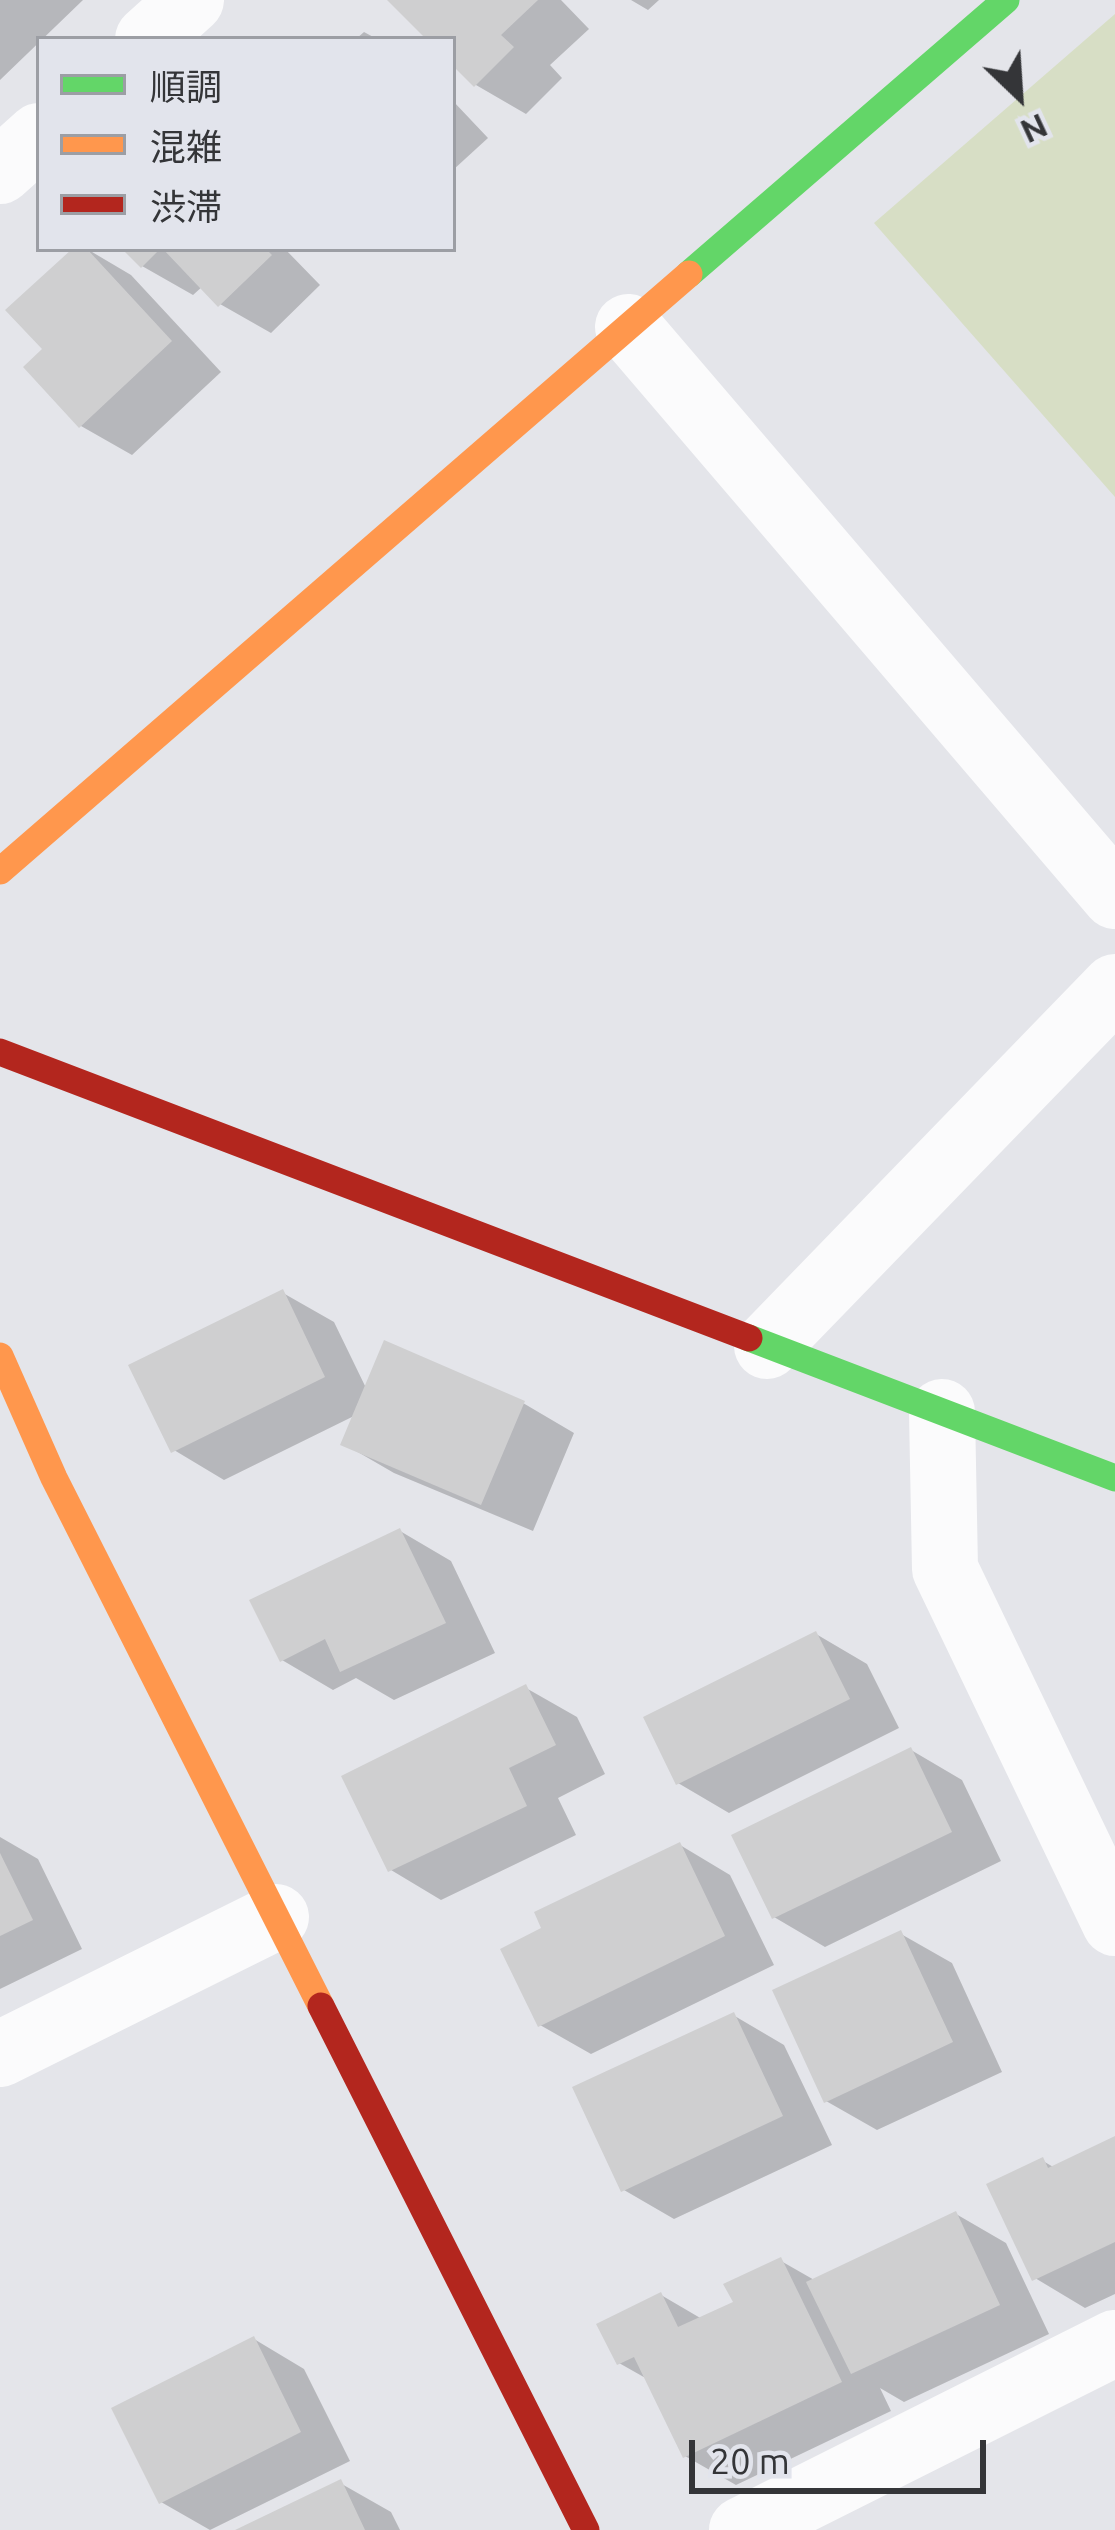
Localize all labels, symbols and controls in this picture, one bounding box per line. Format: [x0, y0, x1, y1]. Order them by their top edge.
legend [36, 36, 456, 252]
north arrow [959, 36, 1079, 156]
text: 順調 [150, 66, 222, 107]
text: N [1015, 107, 1053, 151]
text: 混雑 [150, 126, 222, 167]
text: 渋滞 [150, 186, 222, 227]
scale bar [695, 2416, 992, 2490]
text: 20 m [710, 2440, 790, 2481]

